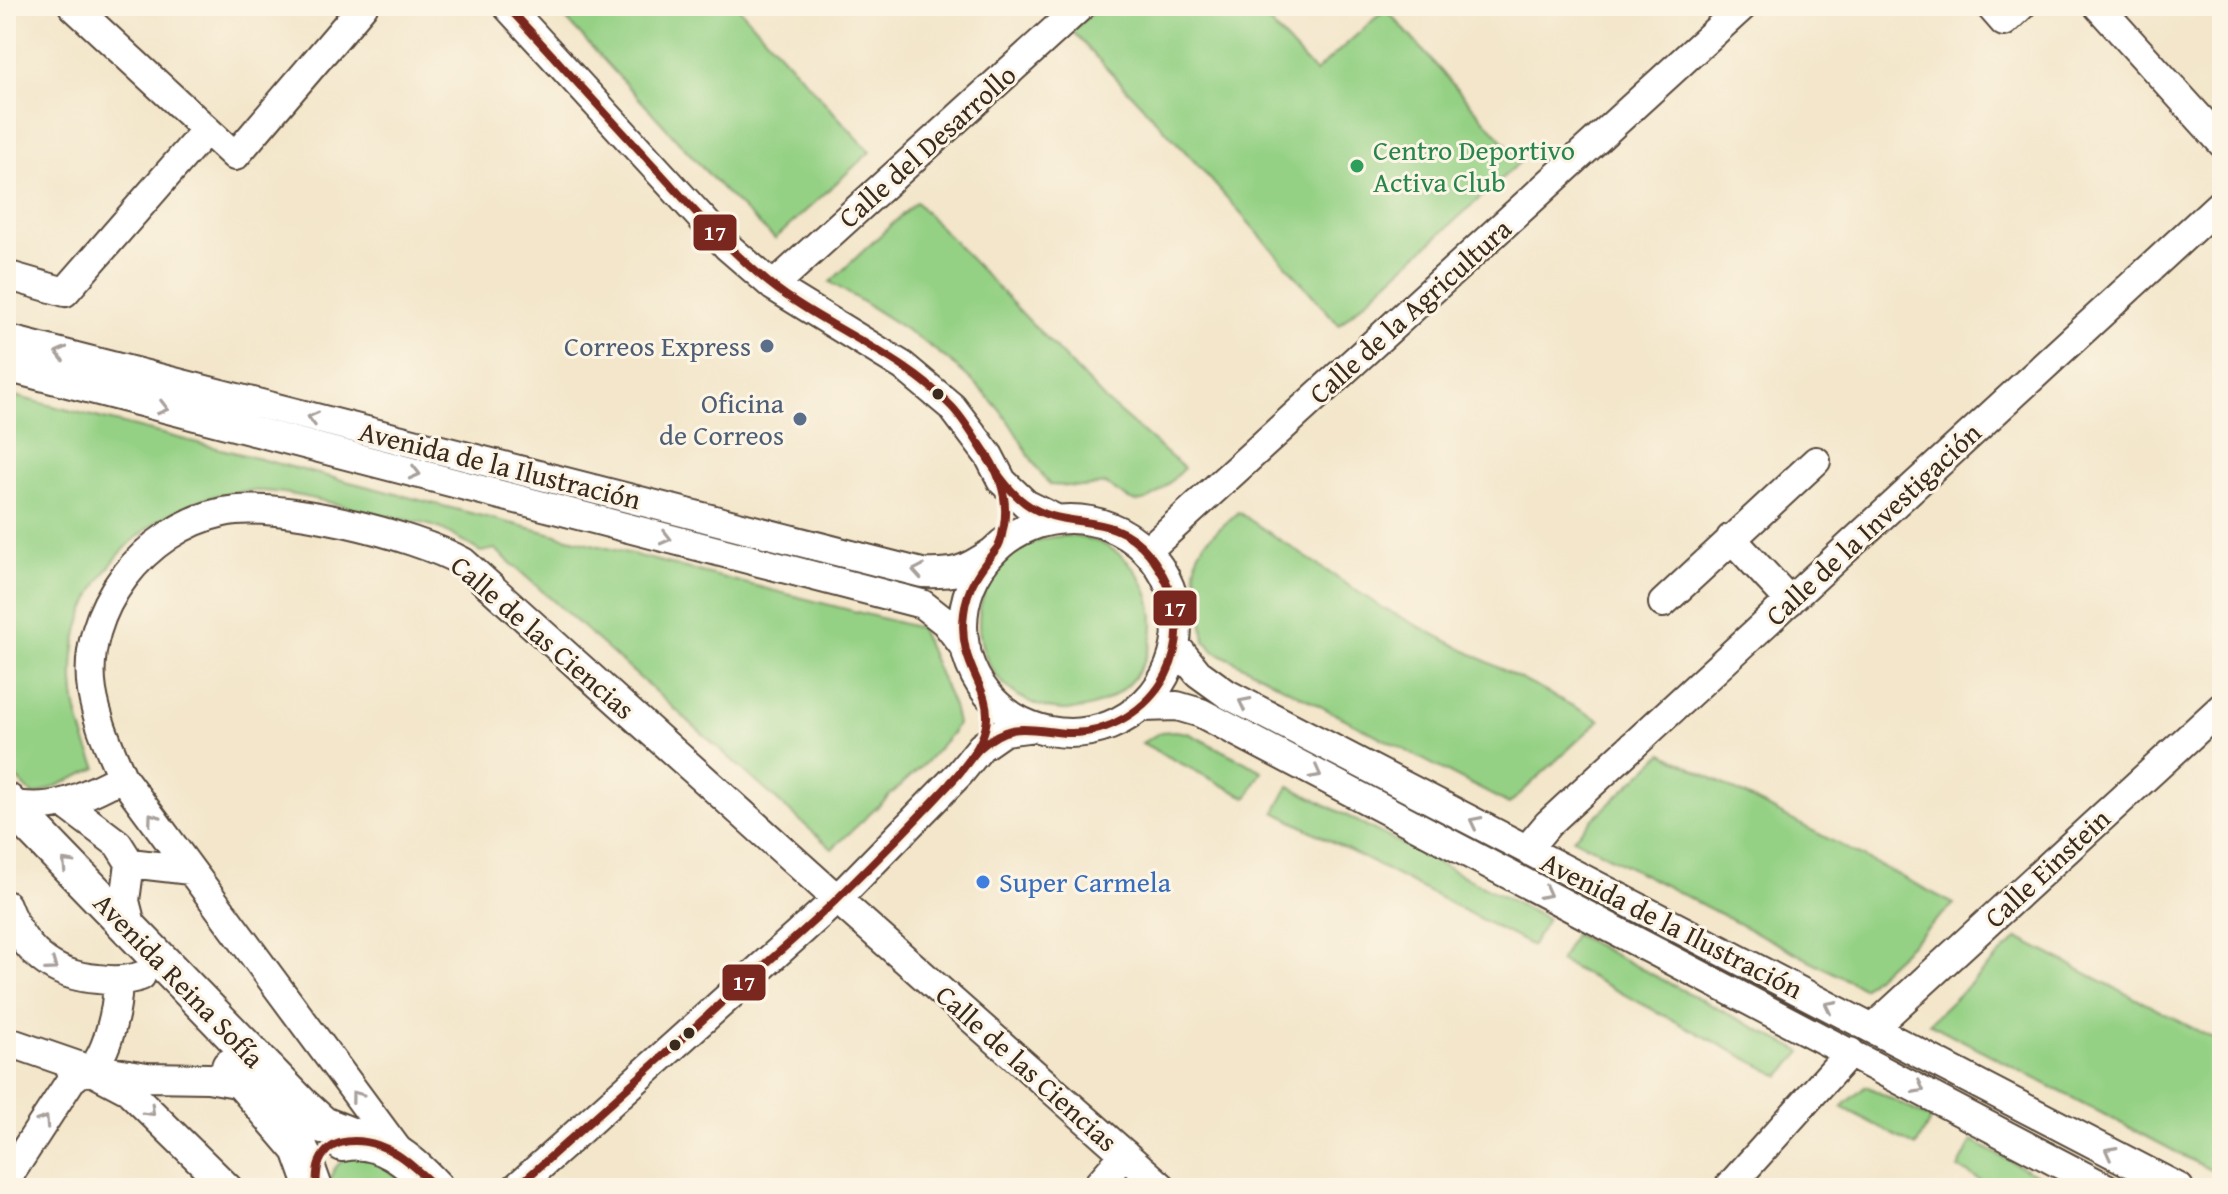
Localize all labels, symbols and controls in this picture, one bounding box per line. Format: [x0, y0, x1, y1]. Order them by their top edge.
street label: Calle del Desarrollo [829, 54, 1025, 237]
place label: Centro Deportivo Activa Club [1373, 129, 1575, 202]
marker: Centro Deportivo Activa Club [1348, 157, 1366, 175]
street label: Calle de la Agricultura [1299, 208, 1521, 413]
line badge: 17 [692, 213, 738, 252]
text: 17 [704, 216, 726, 248]
place label: Correos Express [564, 325, 751, 366]
marker: Correos Express [758, 337, 776, 355]
one-way arrow [55, 346, 69, 363]
place label: Oficina de Correos [659, 382, 785, 455]
unlabelled marker [930, 386, 946, 402]
one-way arrow [155, 398, 169, 415]
one-way arrow [307, 410, 321, 427]
street label: Avenida de la Ilustración [355, 410, 645, 519]
marker: Oficina de Correos [791, 410, 809, 428]
street label: Calle de la Investigación [1756, 412, 1990, 635]
one-way arrow [407, 464, 421, 481]
one-way arrow [659, 529, 673, 546]
street label: Calle de las Ciencias [442, 545, 645, 728]
one-way arrow [912, 563, 925, 580]
line badge: 17 [1152, 589, 1198, 627]
text: 17 [1164, 592, 1186, 624]
one-way arrow [1237, 697, 1252, 712]
one-way arrow [1307, 763, 1322, 778]
street label: Calle Einstein [1975, 798, 2119, 937]
one-way arrow [148, 813, 162, 827]
one-way arrow [1468, 817, 1483, 832]
street label: Avenida de la Ilustración [1534, 841, 1810, 1009]
one-way arrow [62, 859, 76, 873]
place label: Super Carmela [999, 861, 1172, 902]
marker: Super Carmela [974, 873, 992, 891]
street label: Avenida Reina Sofía [85, 883, 275, 1077]
one-way arrow [1538, 884, 1553, 899]
one-way arrow [43, 956, 57, 970]
line badge: 17 [721, 963, 767, 1002]
text: 17 [733, 966, 755, 998]
street label: Calle de las Ciencias [927, 975, 1128, 1161]
one-way arrow [1823, 1001, 1838, 1016]
unlabelled marker [681, 1025, 697, 1041]
unlabelled marker [667, 1037, 683, 1053]
one-way arrow [1910, 1079, 1925, 1094]
one-way arrow [351, 1090, 365, 1105]
one-way arrow [141, 1101, 155, 1116]
one-way arrow [35, 1115, 50, 1130]
one-way arrow [2104, 1146, 2119, 1161]

